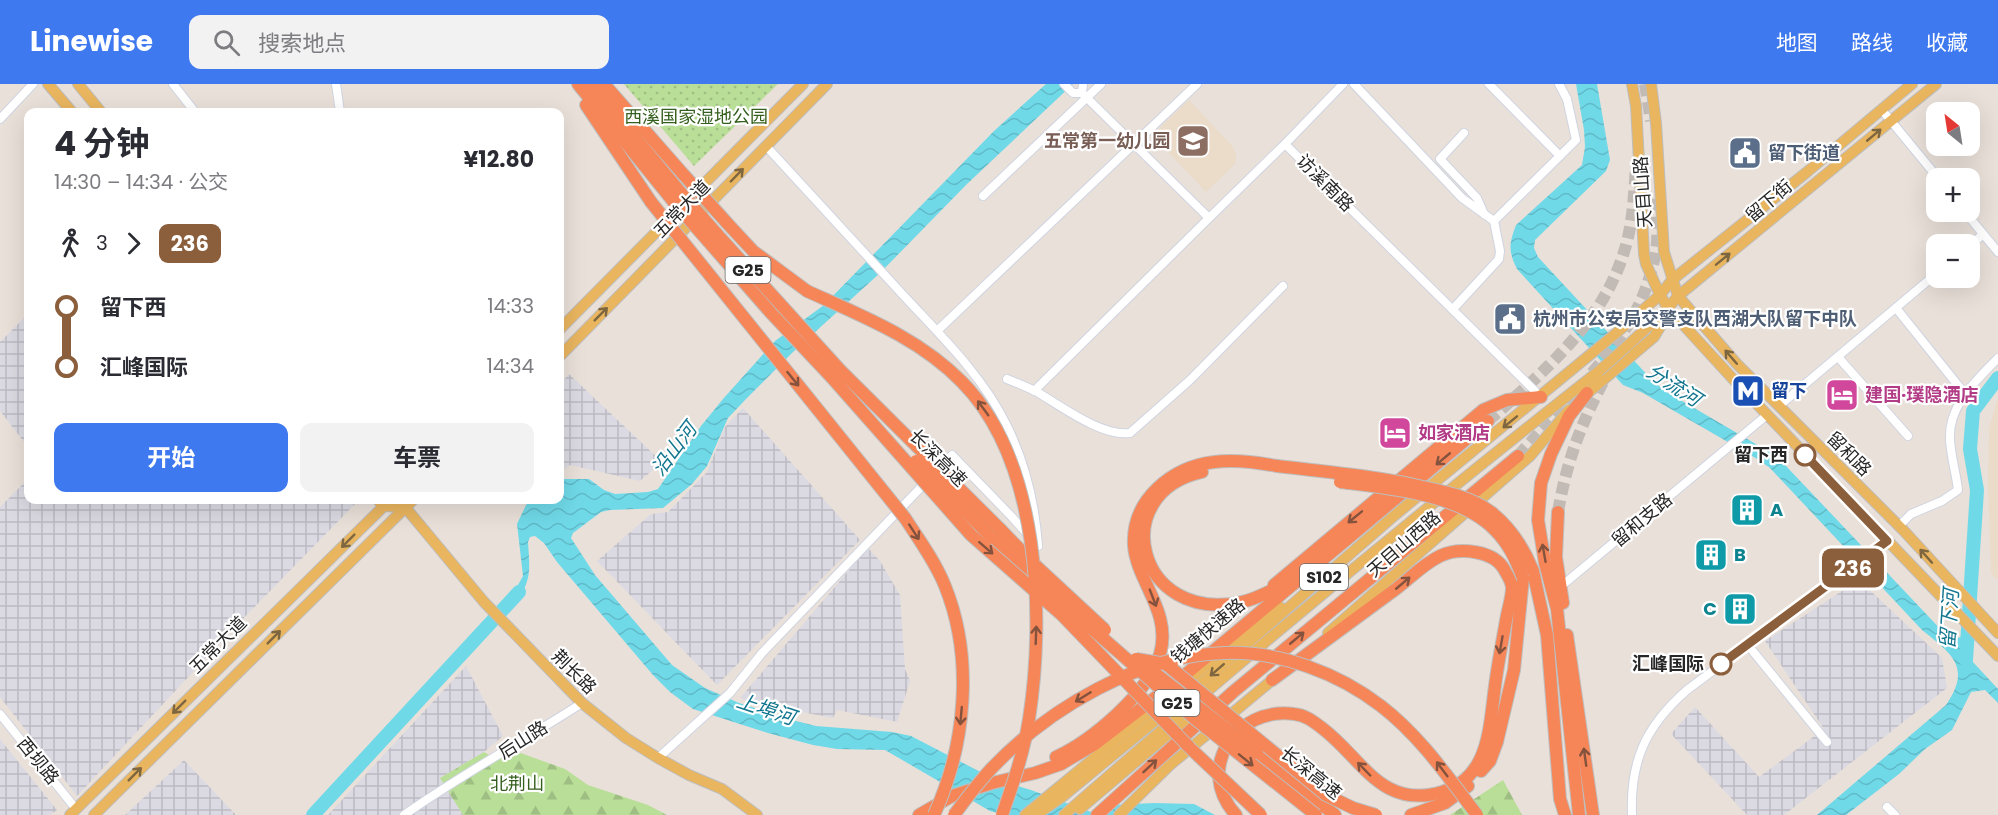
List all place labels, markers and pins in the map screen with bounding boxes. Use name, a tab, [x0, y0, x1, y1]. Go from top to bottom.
school or university icon: 五常第一幼儿园	[1175, 123, 1211, 159]
place label: 五常第一幼儿园	[1044, 128, 1170, 153]
public building icon: 留下街道	[1727, 135, 1763, 171]
place label: 留下街道	[1768, 140, 1840, 165]
public building icon: 杭州市公安局交警支队西湖大队留下中队	[1492, 301, 1528, 337]
place label: 杭州市公安局交警支队西湖大队留下中队	[1533, 306, 1857, 331]
metro station icon: 留下	[1730, 373, 1766, 409]
hotel icon: 建国·璞隐酒店	[1824, 377, 1860, 413]
place label: 留下	[1771, 378, 1807, 403]
place label: 建国·璞隐酒店	[1865, 382, 1978, 407]
hotel icon: 如家酒店	[1377, 415, 1413, 451]
place label: 如家酒店	[1418, 420, 1490, 445]
place label: 留下西	[1734, 442, 1788, 467]
marker: 留下西	[1794, 444, 1816, 466]
building icon: A	[1729, 492, 1765, 528]
place label: A	[1770, 497, 1783, 522]
building icon: B	[1693, 537, 1729, 573]
place label: B	[1734, 542, 1746, 567]
building icon: C	[1722, 591, 1758, 627]
place label: C	[1703, 596, 1717, 621]
place label: 汇峰国际	[1632, 651, 1704, 676]
marker: 汇峰国际	[1710, 653, 1732, 675]

